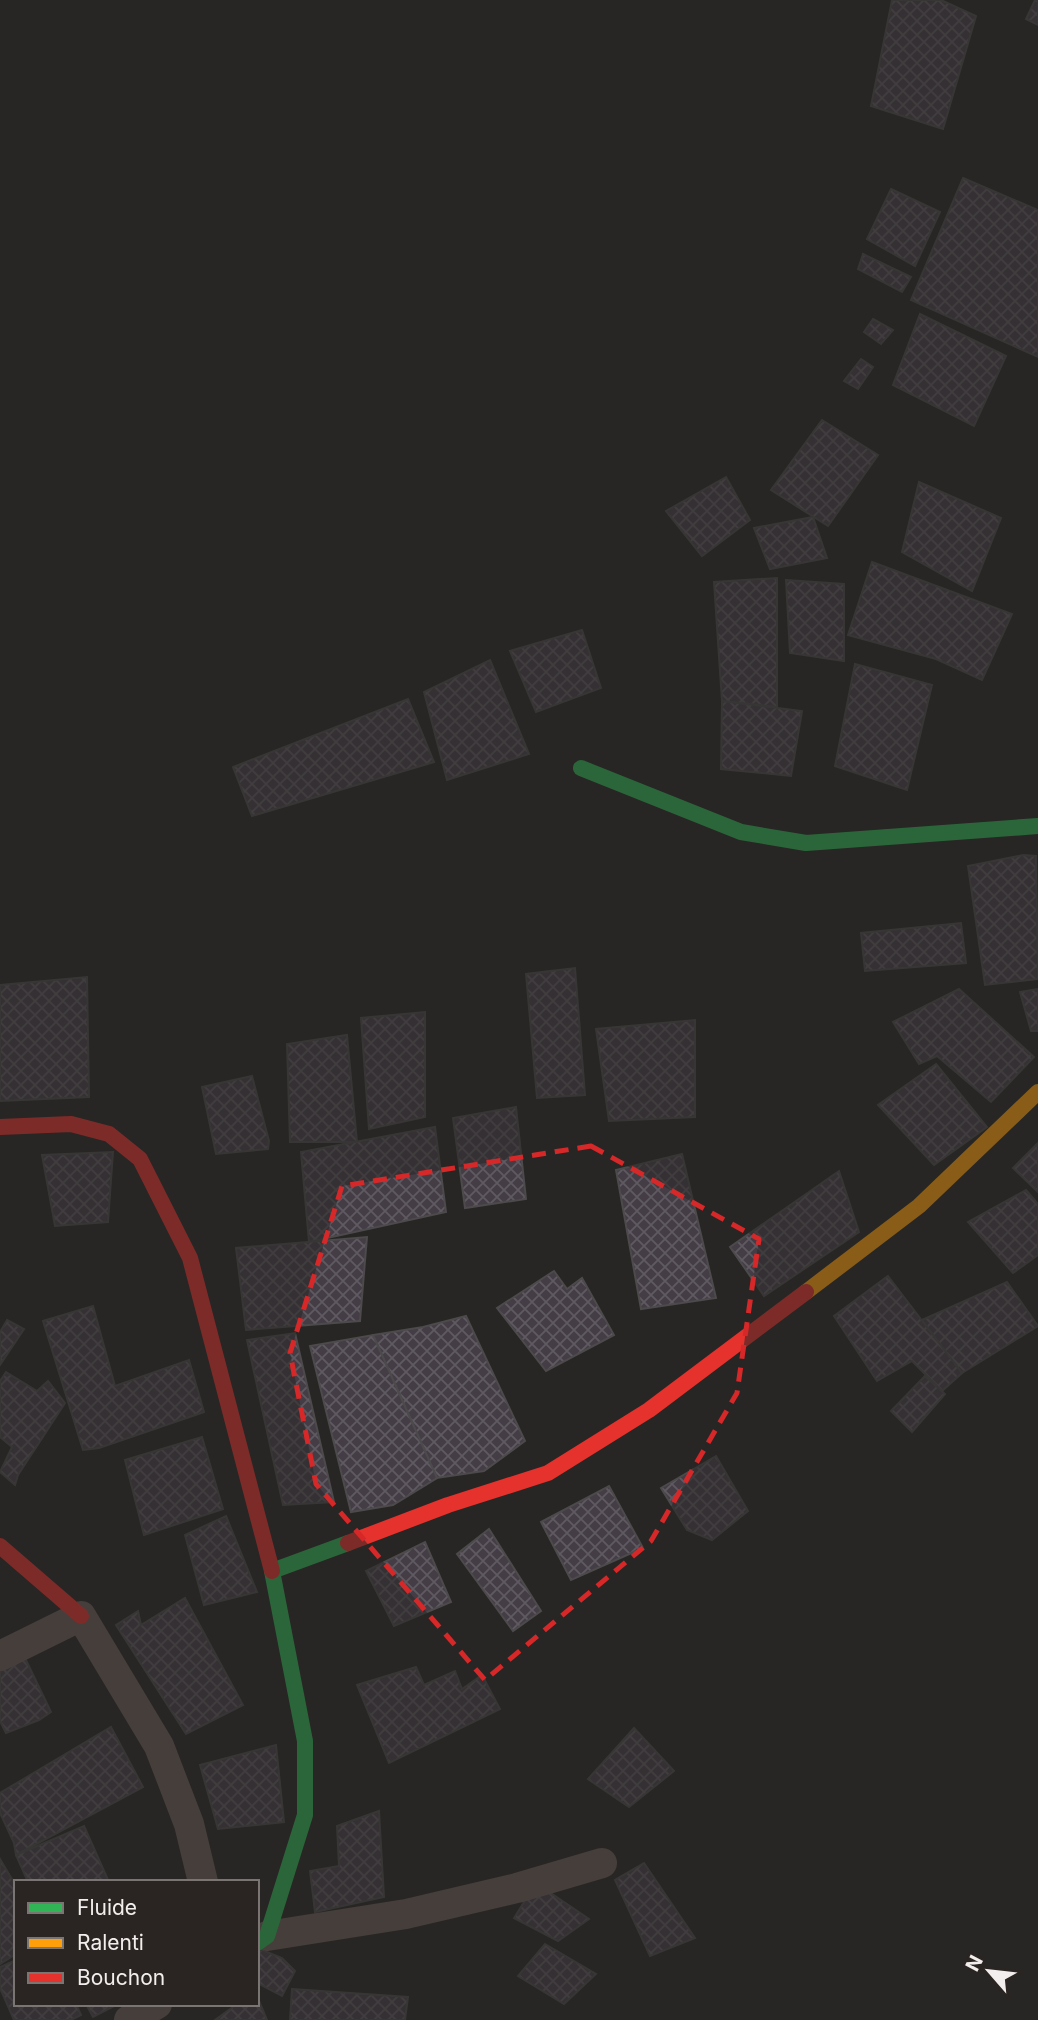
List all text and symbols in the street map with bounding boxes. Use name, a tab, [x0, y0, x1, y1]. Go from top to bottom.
legend	[14, 1880, 259, 2006]
text: Fluide	[77, 1895, 137, 1920]
text: Ralenti	[77, 1930, 144, 1955]
north arrow	[954, 1936, 1024, 2006]
text: N	[961, 1951, 988, 1975]
text: Bouchon	[77, 1965, 165, 1990]

